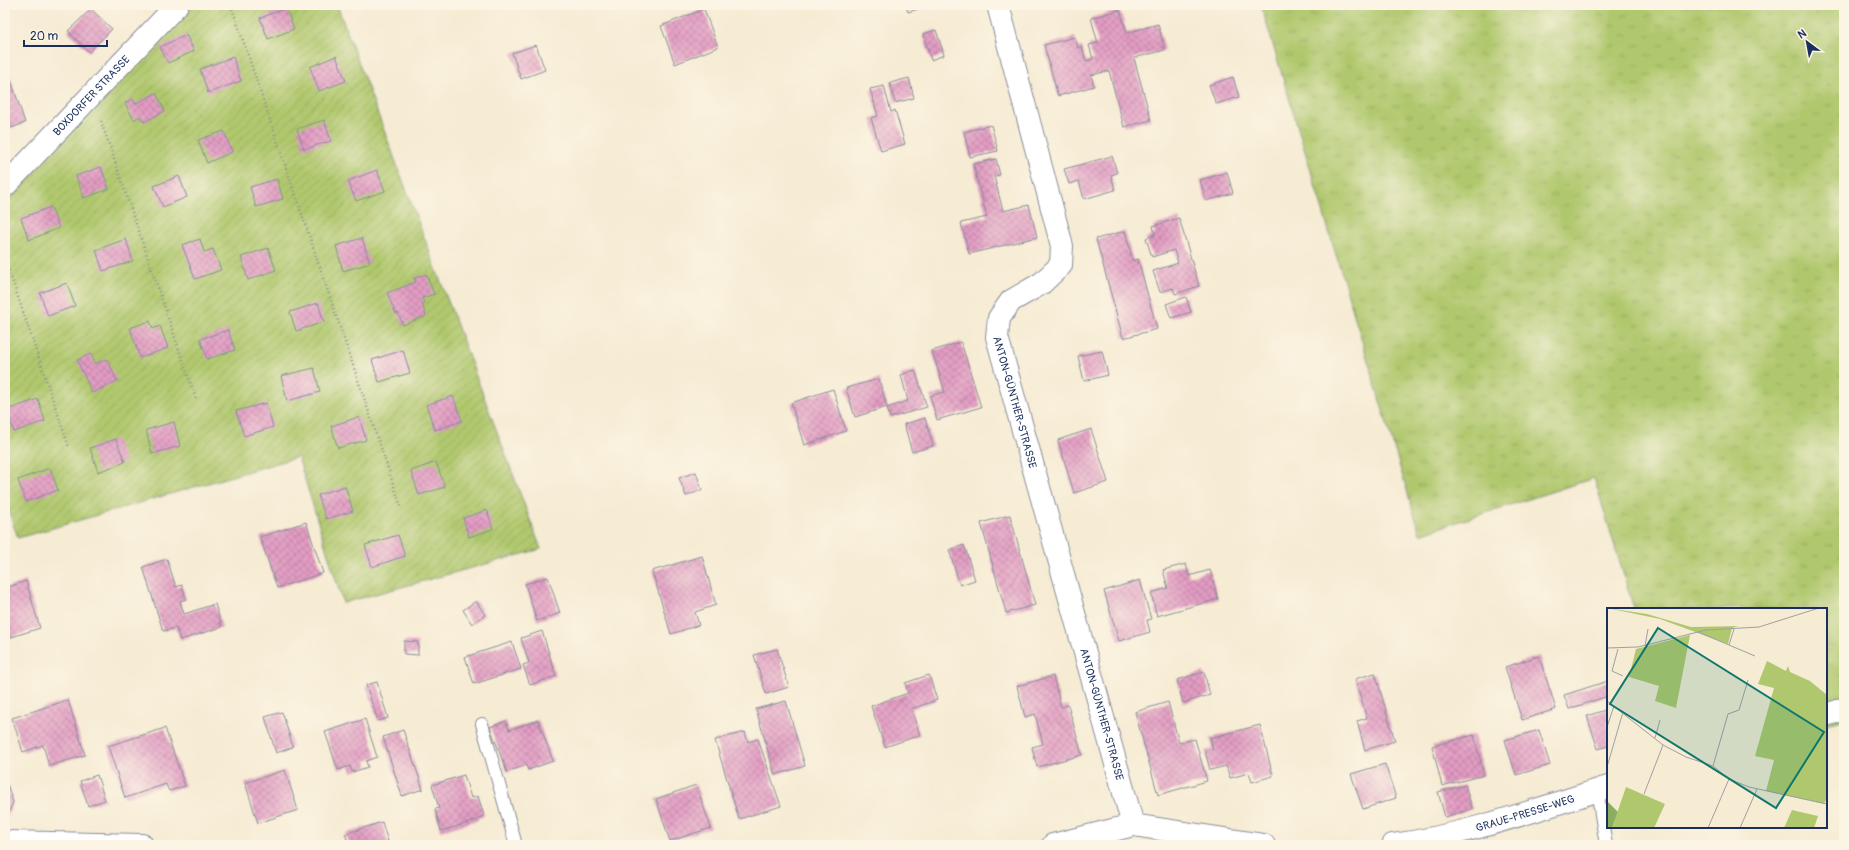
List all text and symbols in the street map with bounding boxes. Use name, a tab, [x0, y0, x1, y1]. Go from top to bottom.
scale bar	[24, 22, 107, 48]
north arrow	[1787, 22, 1827, 62]
text: N	[1795, 26, 1809, 41]
text: 20 m	[30, 29, 59, 44]
street label: BOXDORFER STRASSE	[50, 52, 132, 138]
street label: ANTON-GÜNTHER-STRASSE	[991, 335, 1040, 470]
inset map	[1607, 608, 1827, 828]
street label: ANTON-GÜNTHER-STRASSE	[1078, 647, 1127, 782]
street label: GRAUE-PRESSE-WEG	[1474, 792, 1576, 834]

